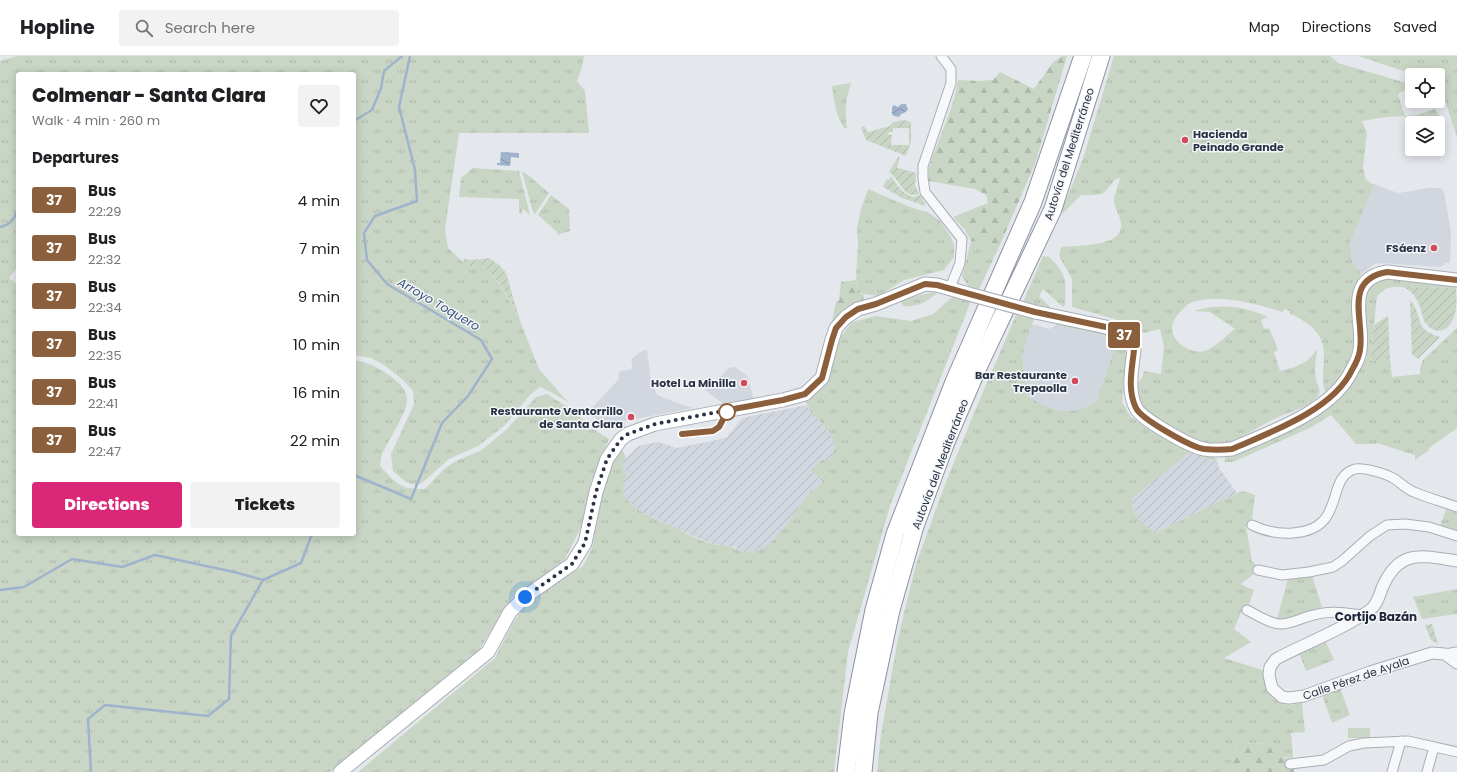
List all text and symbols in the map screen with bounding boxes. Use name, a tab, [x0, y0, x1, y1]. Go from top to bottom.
search box	[119, 10, 399, 46]
text: Hopline	[20, 14, 95, 41]
icon: search	[133, 17, 155, 39]
text: Search here	[165, 17, 255, 38]
text: Map	[1249, 17, 1280, 37]
text: Directions	[1302, 17, 1371, 37]
text: Saved	[1393, 17, 1437, 37]
map controls	[1405, 68, 1445, 156]
button: locate	[1405, 68, 1445, 108]
text: Colmenar - Santa Clara	[32, 82, 266, 109]
button: heart	[298, 85, 340, 127]
street label: Autovía del Mediterráneo	[1040, 86, 1098, 222]
text: Walk · 4 min · 260 m	[32, 111, 160, 130]
button: layers	[1405, 116, 1445, 156]
place label: Hacienda Peinado Grande	[1193, 126, 1284, 155]
marker: Hacienda Peinado Grande	[1180, 135, 1190, 145]
text: Departures	[32, 147, 119, 168]
text: Bus	[88, 180, 116, 201]
text: 37	[46, 190, 62, 210]
text: 4 min	[298, 190, 340, 211]
text: 22:29	[88, 202, 121, 221]
text: Bus	[88, 228, 116, 249]
text: 37	[46, 238, 62, 258]
text: 7 min	[299, 238, 340, 259]
place label: FSáenz	[1386, 240, 1427, 256]
marker: FSáenz	[1429, 243, 1439, 253]
text: 22:32	[88, 250, 121, 269]
water label: Arroyo Toquero	[394, 273, 483, 335]
text: Bus	[88, 276, 116, 297]
text: 37	[46, 286, 62, 306]
text: 9 min	[298, 286, 340, 307]
text: 22:34	[88, 298, 122, 317]
line badge: 37	[1106, 322, 1142, 348]
text: Bus	[88, 324, 116, 345]
text: 37	[1116, 325, 1132, 345]
text: 37	[46, 334, 62, 354]
text: 10 min	[293, 334, 340, 355]
text: 22:35	[88, 346, 122, 365]
place label: Bar Restaurante Trepaolla	[975, 367, 1067, 396]
text: Bus	[88, 372, 116, 393]
place label: Hotel La Minilla	[651, 375, 736, 391]
marker: Bar Restaurante Trepaolla	[1070, 376, 1080, 386]
marker: Hotel La Minilla	[739, 378, 749, 388]
text: 37	[46, 382, 62, 402]
text: 16 min	[293, 382, 340, 403]
text: 22:41	[88, 394, 118, 413]
street label: Autovía del Mediterráneo	[908, 397, 972, 531]
place label: Restaurante Ventorrillo de Santa Clara	[491, 403, 623, 432]
unlabelled marker	[718, 403, 736, 421]
marker: Restaurante Ventorrillo de Santa Clara	[626, 412, 636, 422]
text: Bus	[88, 420, 116, 441]
text: 37	[46, 430, 62, 450]
text: 22 min	[290, 430, 340, 451]
text: 22:47	[88, 442, 121, 461]
button: Directions	[32, 482, 182, 528]
button: Tickets	[190, 482, 340, 528]
your location	[515, 587, 535, 607]
district label: Cortijo Bazán	[1335, 608, 1417, 625]
street label: Calle Pérez de Ayala	[1301, 652, 1411, 704]

